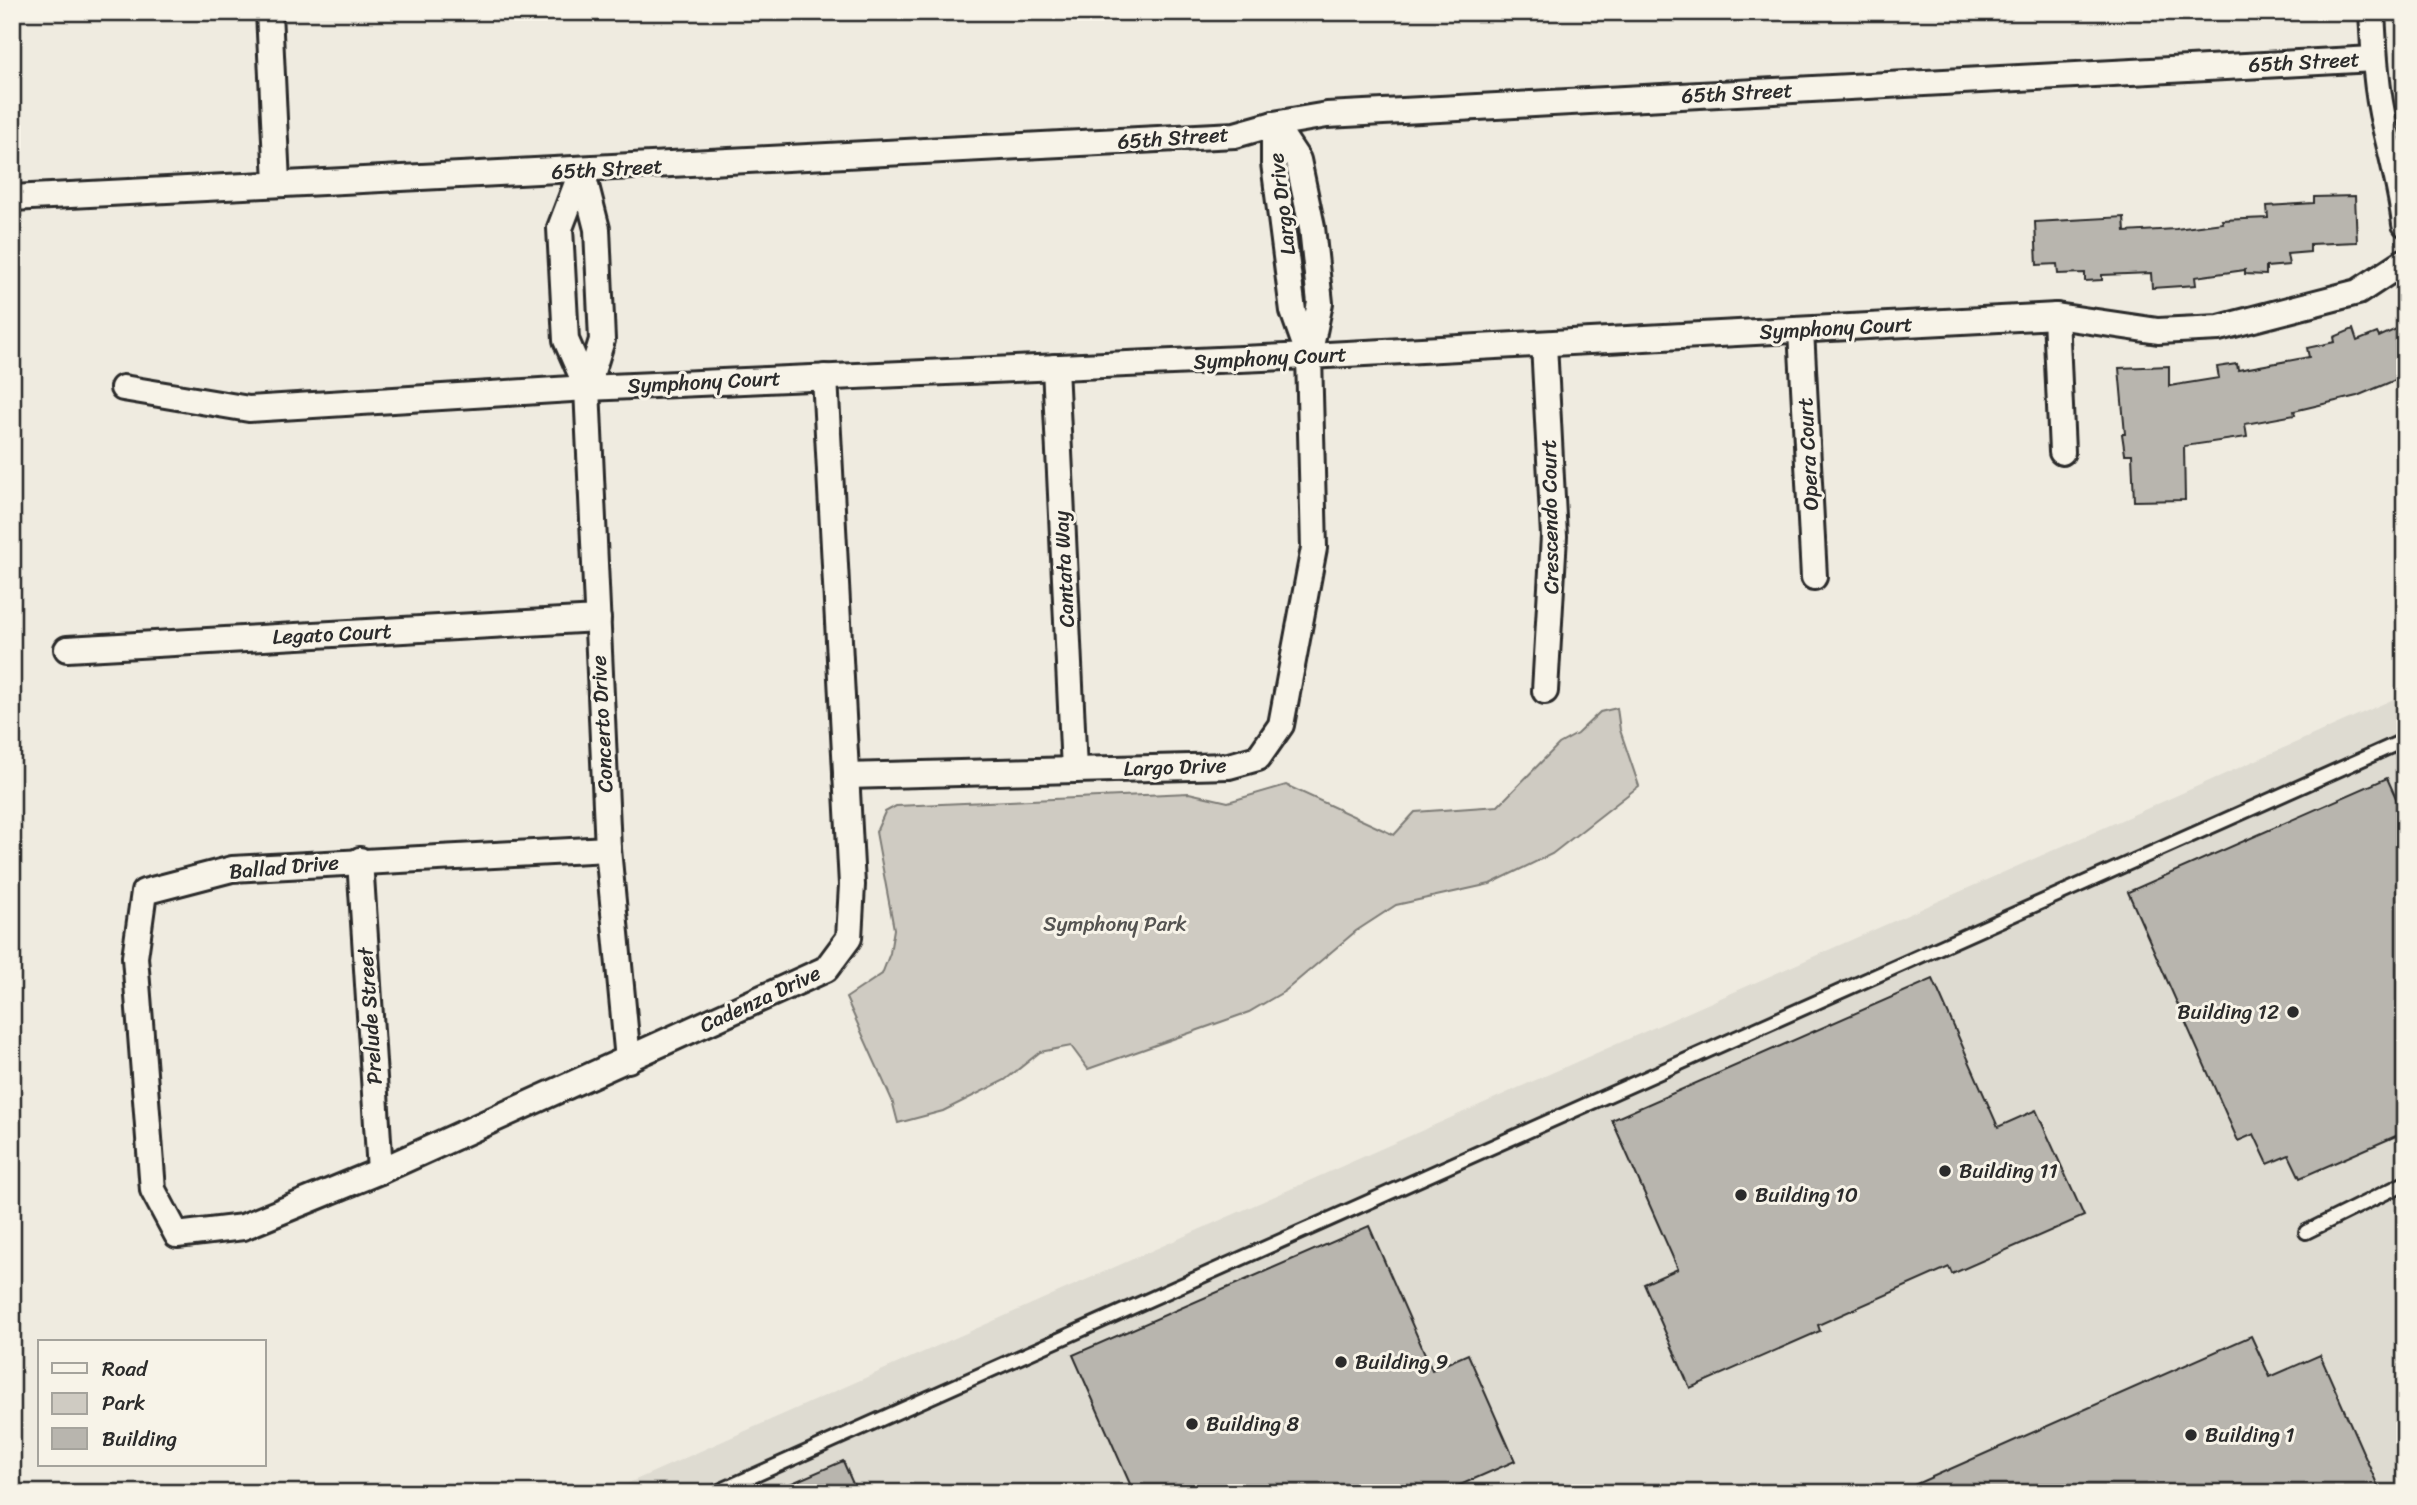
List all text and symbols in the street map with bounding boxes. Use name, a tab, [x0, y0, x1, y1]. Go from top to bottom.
street label: 65th Street	[2247, 40, 2361, 84]
street label: 65th Street	[1680, 71, 1794, 115]
street label: 65th Street	[1116, 115, 1230, 161]
street label: 65th Street	[550, 147, 664, 191]
street label: Largo Drive	[1257, 150, 1307, 257]
street label: Symphony Court	[1758, 305, 1914, 351]
street label: Symphony Court	[1192, 335, 1348, 381]
street label: Symphony Court	[626, 359, 782, 405]
street label: Opera Court	[1786, 397, 1830, 511]
street label: Crescendo Court	[1530, 439, 1570, 595]
street label: Cantata Way	[1042, 510, 1086, 628]
street label: Legato Court	[271, 612, 393, 656]
street label: Concerto Drive	[579, 654, 625, 794]
street label: Largo Drive	[1123, 746, 1227, 788]
street label: Ballad Drive	[227, 843, 341, 891]
park label: Symphony Park	[1043, 905, 1187, 943]
street label: Prelude Street	[346, 945, 394, 1086]
street label: Cadenza Drive	[693, 954, 827, 1044]
place label: Building 12	[2177, 993, 2279, 1031]
marker: Building 12	[2285, 1004, 2301, 1020]
place label: Building 11	[1959, 1152, 2058, 1190]
marker: Building 11	[1937, 1163, 1953, 1179]
place label: Building 10	[1755, 1176, 1858, 1214]
marker: Building 10	[1733, 1187, 1749, 1203]
legend	[38, 1340, 266, 1466]
place label: Building 9	[1355, 1343, 1449, 1381]
text: Road	[102, 1350, 149, 1388]
marker: Building 9	[1333, 1354, 1349, 1370]
text: Park	[102, 1384, 145, 1422]
place label: Building 8	[1206, 1405, 1300, 1443]
marker: Building 8	[1184, 1416, 1200, 1432]
place label: Building 1	[2205, 1416, 2295, 1454]
text: Building	[102, 1420, 178, 1458]
marker: Building 1	[2183, 1427, 2199, 1443]

